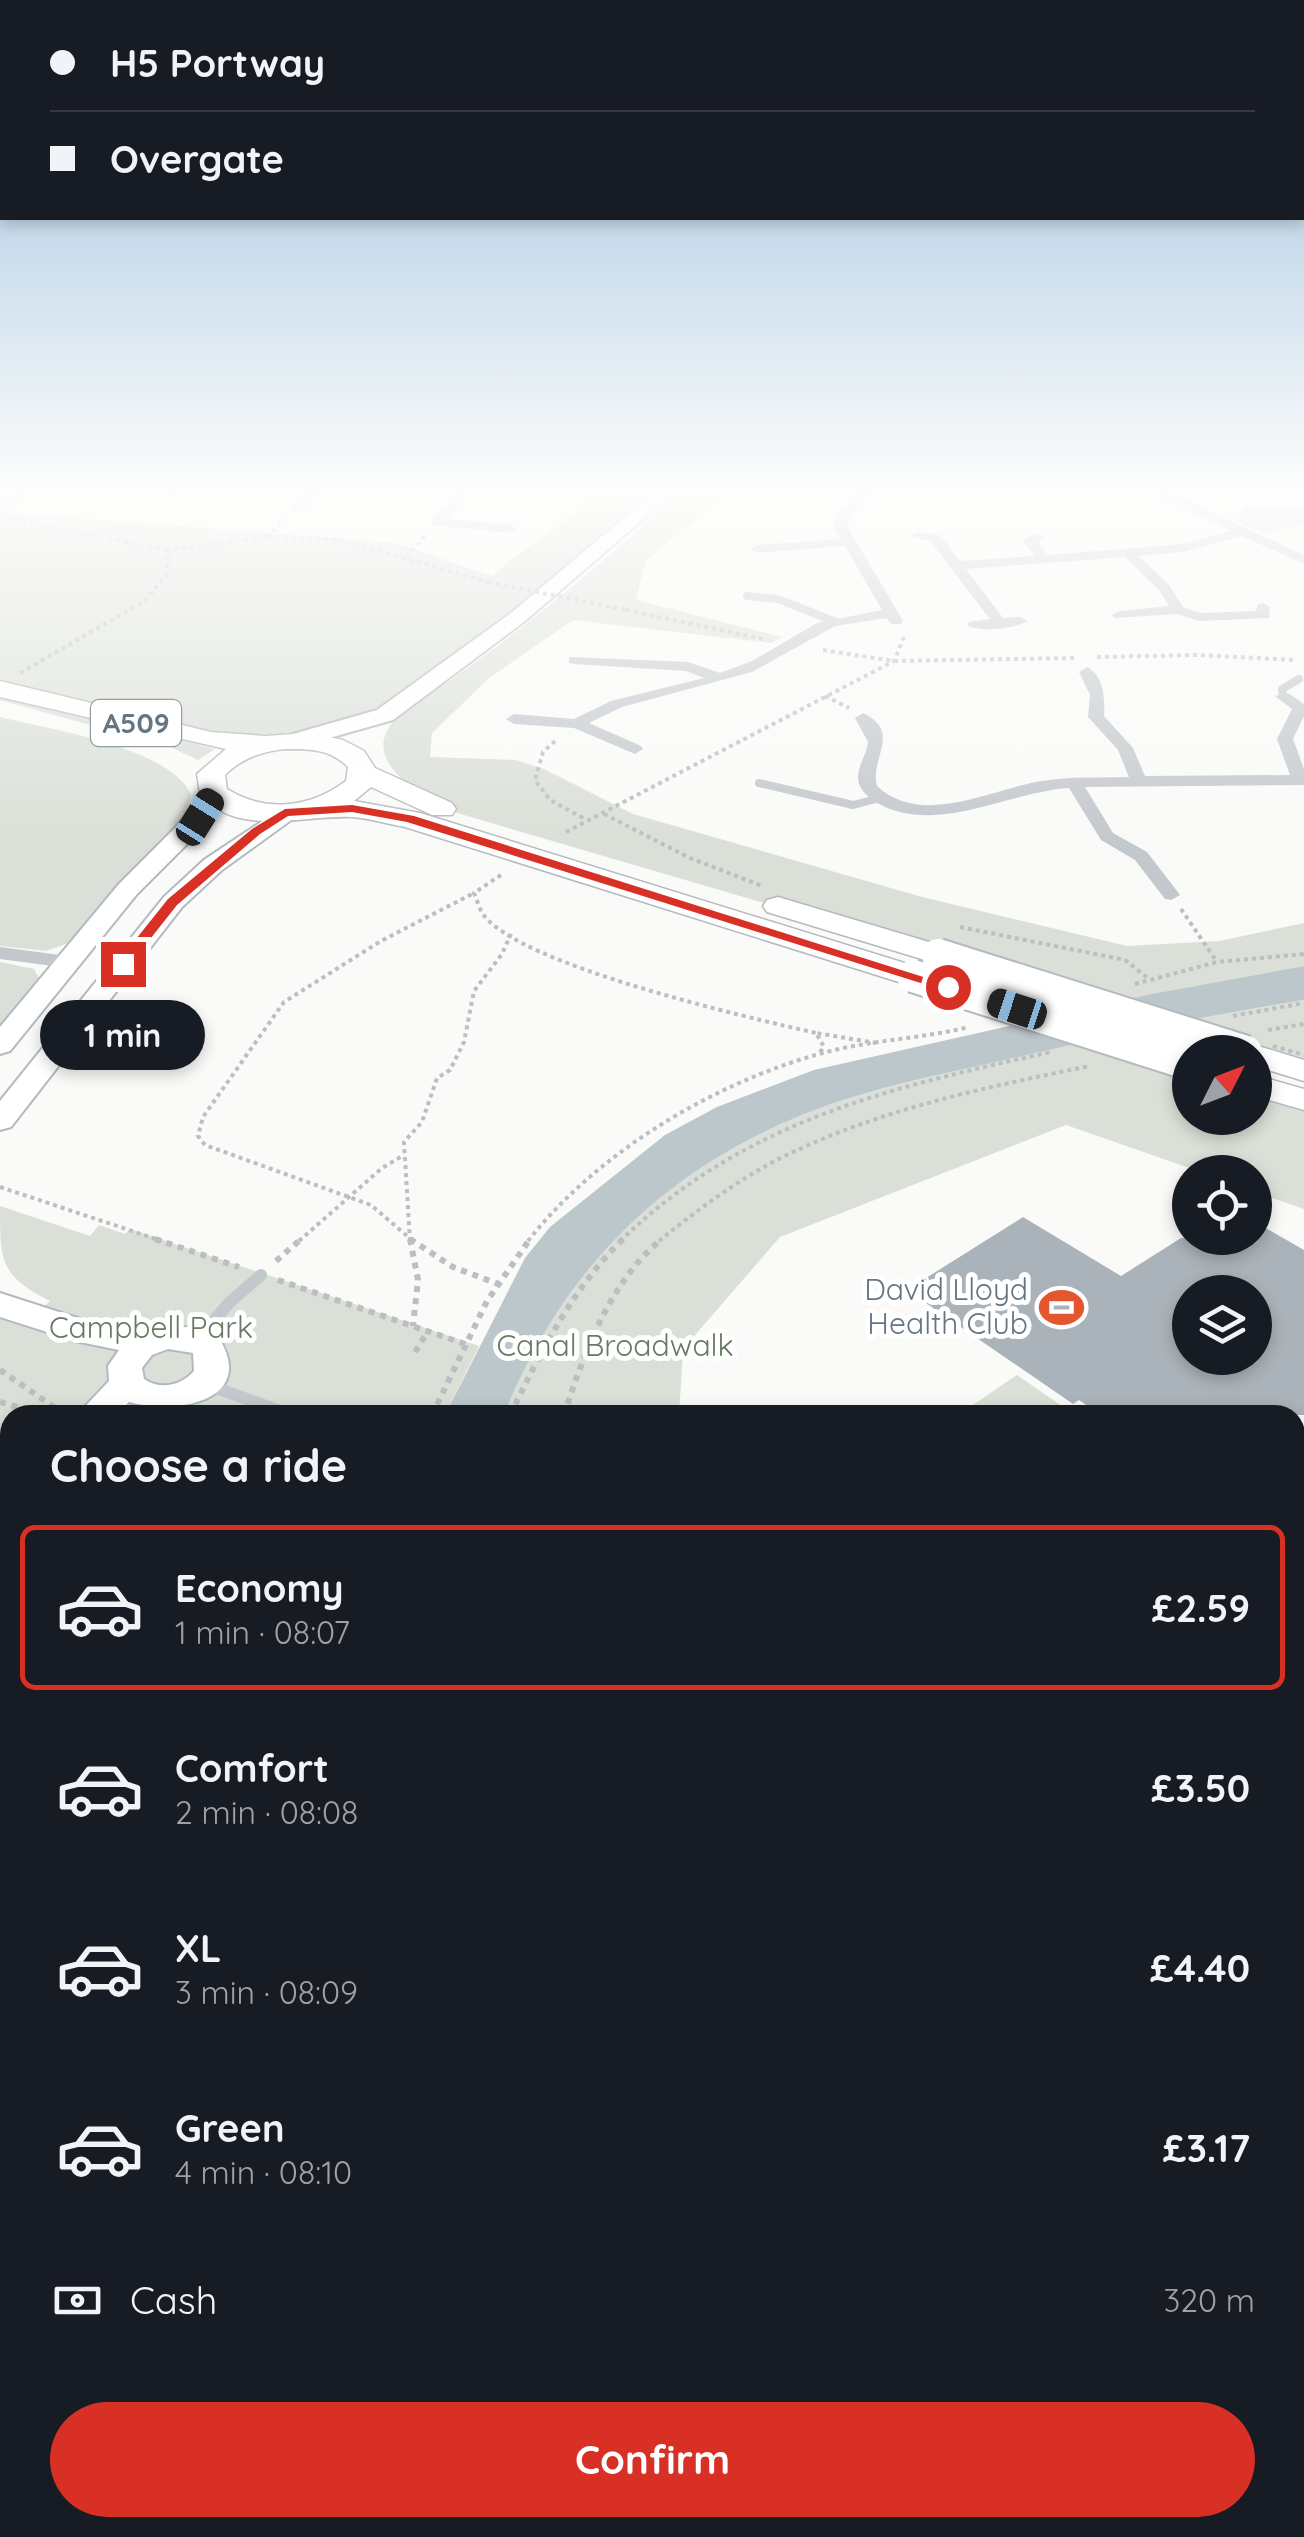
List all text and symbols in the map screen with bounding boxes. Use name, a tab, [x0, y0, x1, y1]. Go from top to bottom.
text: H5 Portway	[110, 39, 325, 87]
text: Overgate	[110, 135, 284, 183]
road number: A509	[91, 700, 181, 746]
car	[171, 784, 229, 850]
route end	[101, 942, 146, 987]
route start	[926, 965, 971, 1010]
car	[984, 985, 1050, 1033]
callout: 1 min	[41, 999, 206, 1069]
text: 1 min	[84, 1015, 161, 1055]
north arrow	[1172, 1035, 1272, 1135]
map controls	[1172, 1035, 1272, 1375]
button: locate	[1172, 1155, 1272, 1255]
place label: David Lloyd Health Club	[864, 1270, 1028, 1342]
button: layers	[1172, 1275, 1272, 1375]
sports icon: David Lloyd Health Club	[1037, 1283, 1085, 1331]
park label: Campbell Park	[49, 1308, 253, 1346]
park label: Canal Broadwalk	[496, 1326, 734, 1364]
text: Choose a ride	[50, 1437, 347, 1493]
icon: car	[55, 1563, 145, 1653]
text: Economy	[175, 1564, 344, 1612]
text: £2.59	[1152, 1584, 1250, 1632]
text: 1 min · 08:07	[175, 1612, 350, 1652]
icon: car	[55, 1743, 145, 1833]
text: Comfort	[175, 1744, 329, 1792]
text: £3.50	[1151, 1764, 1250, 1812]
text: 2 min · 08:08	[175, 1792, 358, 1832]
icon: car	[55, 1923, 145, 2013]
text: XL	[175, 1924, 221, 1972]
text: £4.40	[1150, 1944, 1250, 1992]
text: 3 min · 08:09	[175, 1972, 358, 2012]
icon: car	[55, 2103, 145, 2193]
text: Green	[175, 2104, 285, 2152]
text: £3.17	[1163, 2124, 1250, 2172]
text: 4 min · 08:10	[175, 2152, 352, 2192]
icon: cash	[50, 2273, 105, 2328]
text: Cash	[130, 2276, 217, 2324]
text: 320 m	[1164, 2280, 1255, 2320]
button: Confirm	[50, 2402, 1255, 2517]

